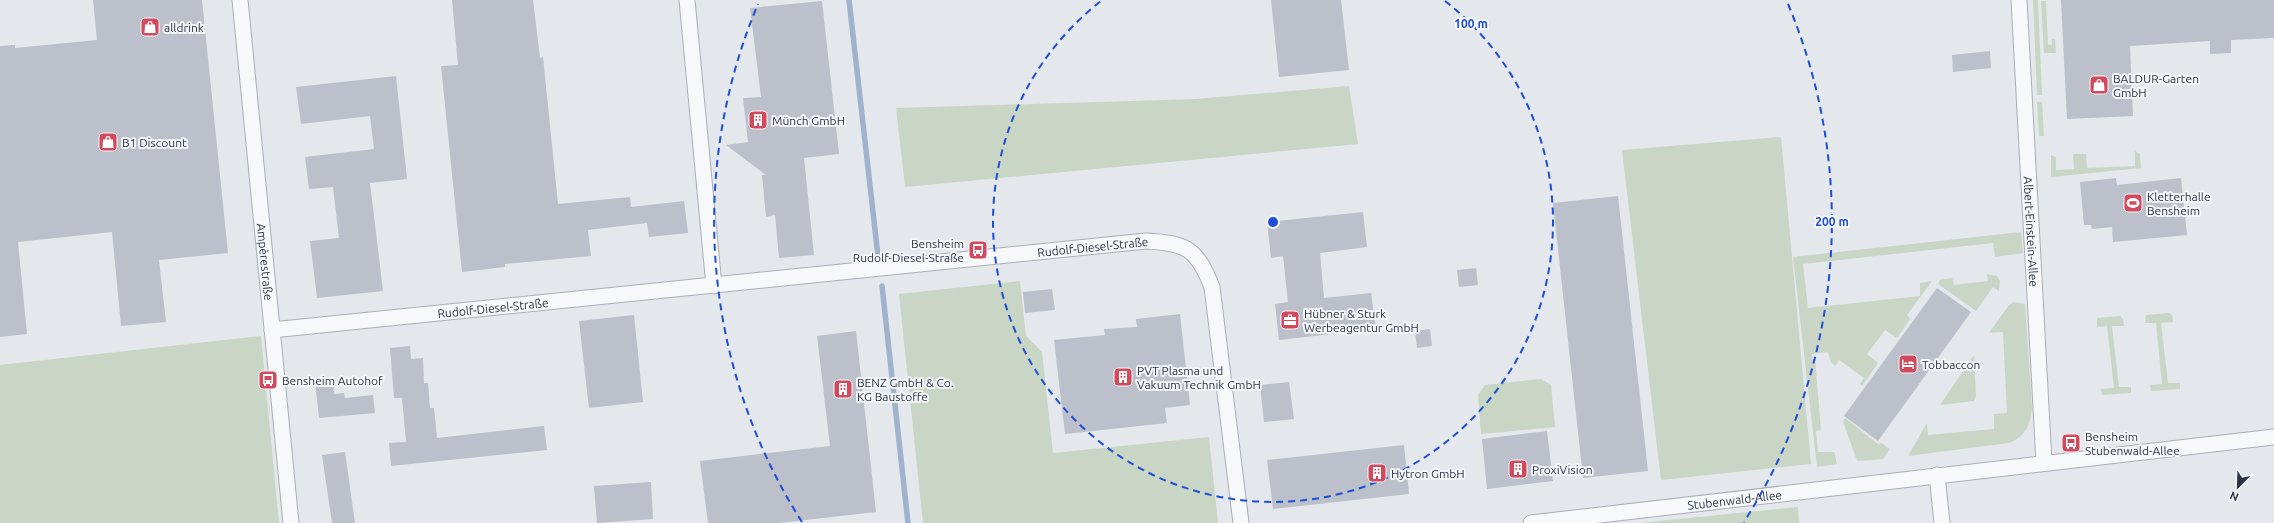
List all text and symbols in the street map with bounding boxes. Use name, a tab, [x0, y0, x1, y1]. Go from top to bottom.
shop icon: alldrink	[139, 16, 161, 38]
text: 100 m	[1454, 17, 1488, 30]
place label: alldrink	[164, 21, 204, 34]
place label: BALDUR-Garten GmbH	[2113, 72, 2199, 99]
shop icon: BALDUR-Garten GmbH	[2088, 74, 2110, 96]
building icon: Münch GmbH	[747, 109, 769, 131]
place label: Münch GmbH	[772, 114, 845, 127]
shop icon: B1 Discount	[97, 131, 119, 153]
place label: B1 Discount	[122, 136, 187, 149]
street label: Albert-Einstein-Allee	[2022, 176, 2041, 287]
place label: Kletterhalle Bensheim	[2147, 190, 2211, 217]
sports icon: Kletterhalle Bensheim	[2122, 192, 2144, 214]
centre of rings	[1266, 215, 1280, 229]
text: 200 m	[1815, 215, 1849, 228]
street label: Ampèrestraße	[255, 223, 276, 301]
street label: Rudolf-Diesel-Straße	[1037, 234, 1149, 259]
place label: Bensheim Rudolf-Diesel-Straße	[853, 237, 964, 264]
bus stop icon: Bensheim Rudolf-Diesel-Straße	[967, 239, 989, 261]
street label: Rudolf-Diesel-Straße	[437, 295, 549, 320]
place label: Hübner & Sturk Werbeagentur GmbH	[1304, 307, 1419, 334]
office icon: Hübner & Sturk Werbeagentur GmbH	[1279, 309, 1301, 331]
hotel icon: Tobbaccon	[1897, 353, 1919, 375]
place label: Tobbaccon	[1922, 358, 1980, 371]
place label: PVT Plasma und Vakuum Technik GmbH	[1137, 364, 1261, 391]
building icon: PVT Plasma und Vakuum Technik GmbH	[1112, 366, 1134, 388]
bus stop icon: Bensheim Autohof	[257, 369, 279, 391]
place label: Bensheim Autohof	[282, 374, 383, 387]
place label: BENZ GmbH & Co. KG Baustoffe	[857, 376, 954, 403]
building icon: BENZ GmbH & Co. KG Baustoffe	[832, 378, 854, 400]
place label: Bensheim Stubenwald-Allee	[2085, 430, 2180, 457]
bus stop icon: Bensheim Stubenwald-Allee	[2060, 432, 2082, 454]
building icon: ProxiVision	[1507, 458, 1529, 480]
building icon: Hytron GmbH	[1366, 462, 1388, 484]
place label: ProxiVision	[1532, 463, 1593, 476]
place label: Hytron GmbH	[1391, 467, 1465, 480]
north arrow	[2218, 467, 2258, 507]
street label: Stubenwald-Allee	[1687, 488, 1783, 511]
text: N	[2228, 489, 2240, 503]

